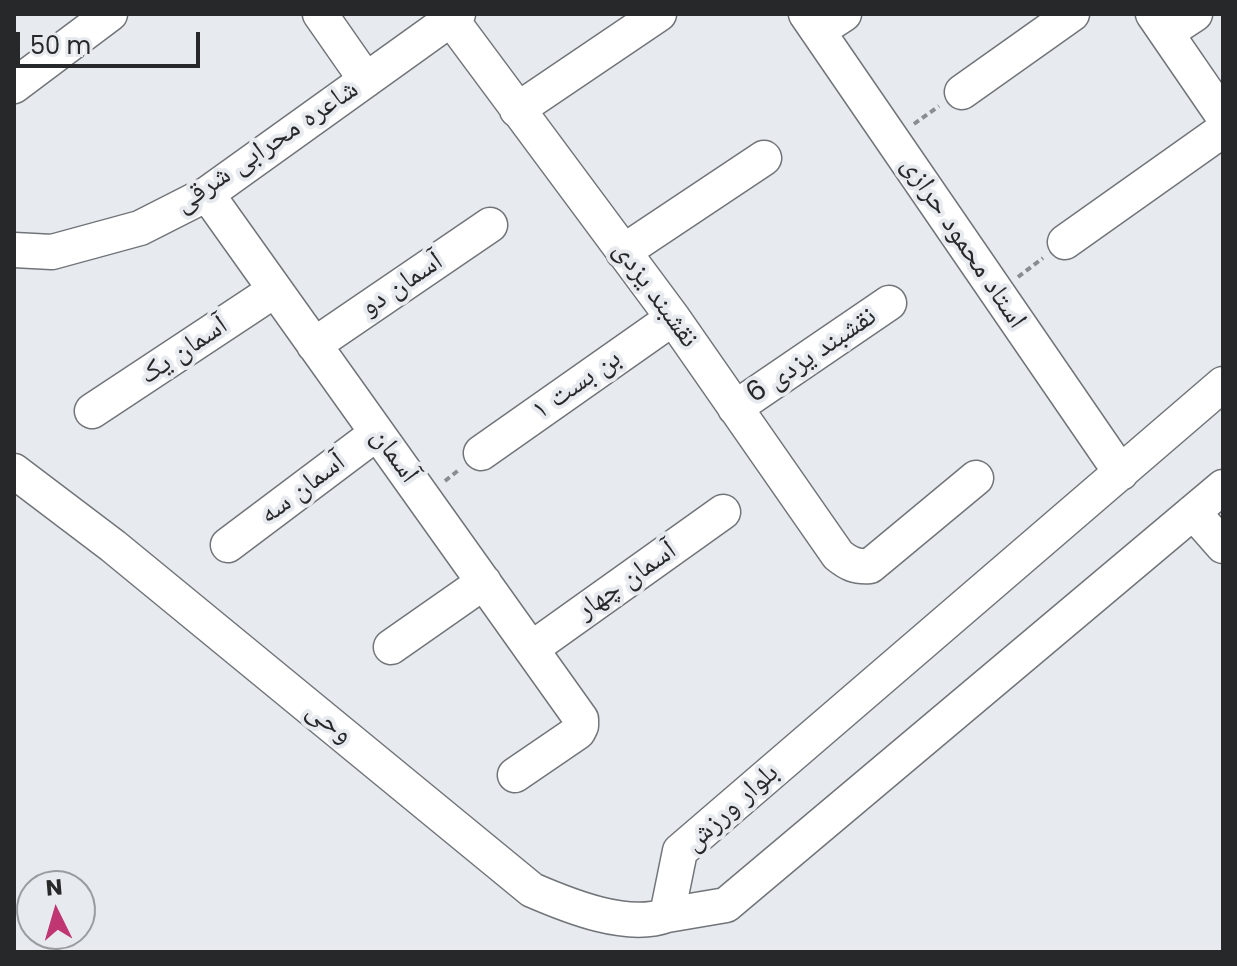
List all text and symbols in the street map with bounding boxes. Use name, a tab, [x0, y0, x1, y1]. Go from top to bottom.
scale bar	[20, 16, 204, 66]
text: 50 m	[30, 29, 91, 62]
street label: شاعره محرابی شرقی	[169, 73, 365, 221]
street label: استاد محمود حرازی	[893, 151, 1033, 335]
street label: نقشبند یزدی	[605, 235, 705, 355]
street label: آسمان دو	[354, 245, 450, 325]
street label: نقشبند یزدی 6	[741, 300, 883, 412]
street label: آسمان یک	[134, 309, 234, 393]
street label: بن بست ۱	[526, 342, 628, 428]
street label: آسمان	[363, 422, 425, 490]
street label: آسمان سه	[253, 446, 353, 532]
street label: آسمان چهار	[571, 535, 683, 627]
street label: وحی	[299, 694, 359, 752]
street label: بلوار ورزش	[678, 757, 786, 859]
north arrow	[16, 870, 96, 950]
text: N	[44, 871, 64, 904]

